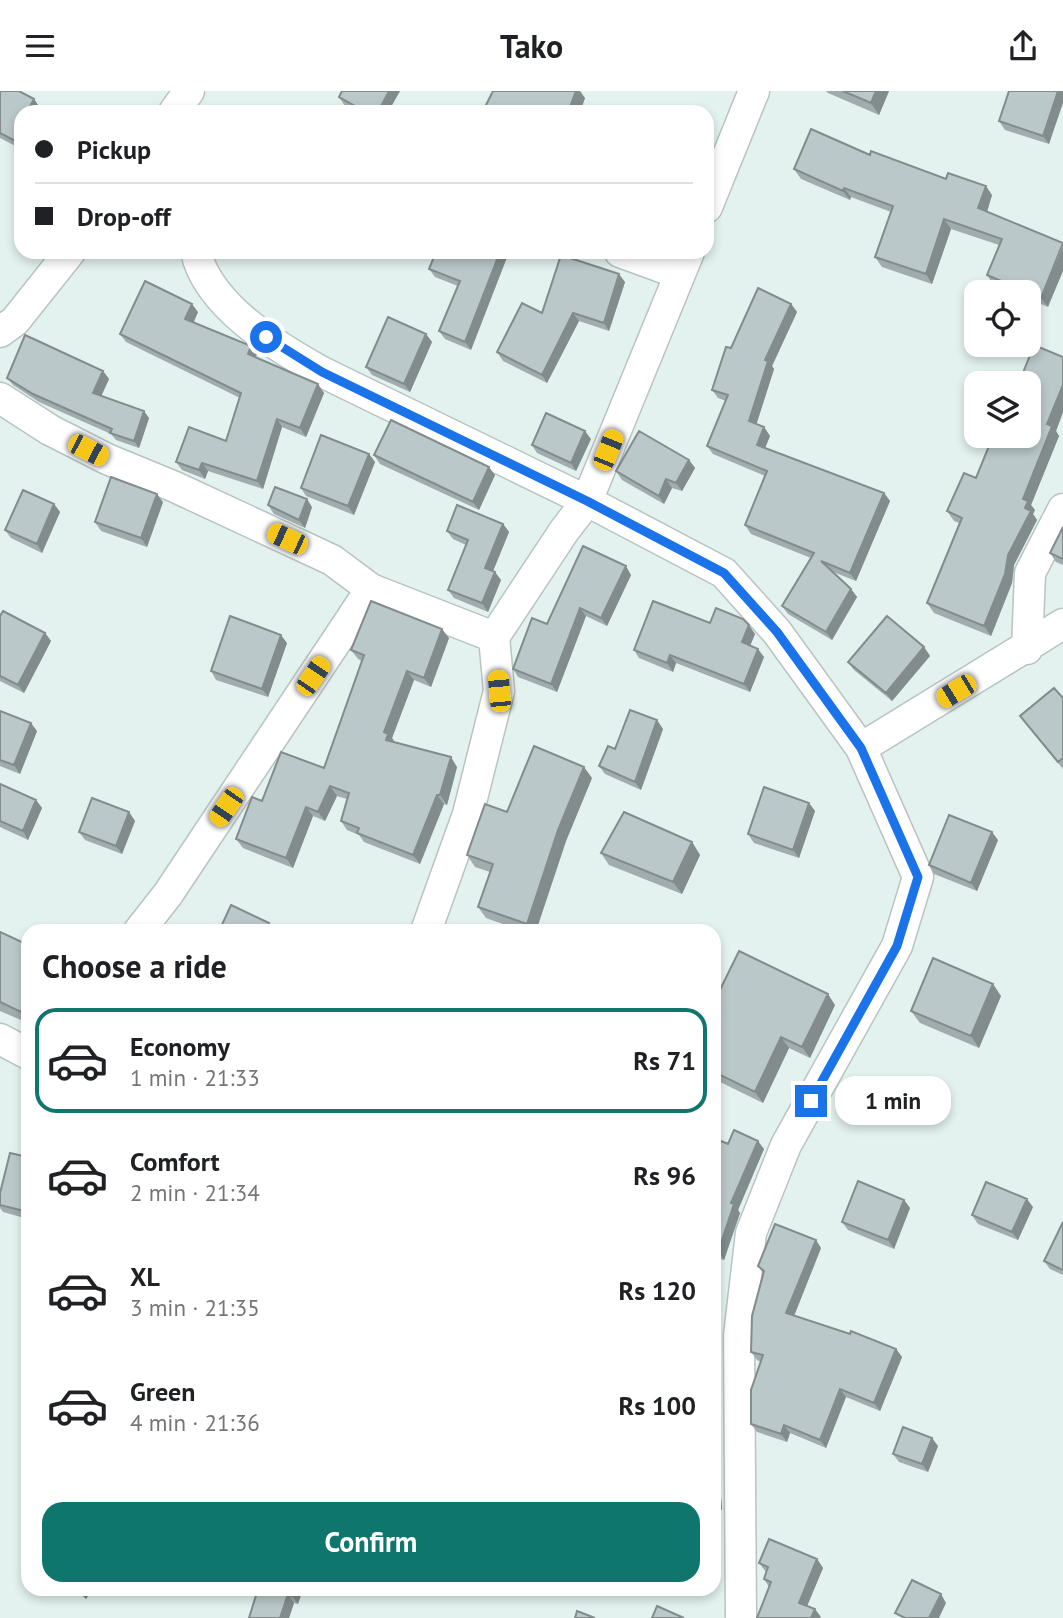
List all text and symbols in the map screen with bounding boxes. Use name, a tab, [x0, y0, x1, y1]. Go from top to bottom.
text: Tako	[500, 25, 563, 67]
icon: menu	[21, 27, 59, 65]
icon: share	[1004, 27, 1042, 65]
text: Pickup	[77, 133, 151, 166]
text: Drop-off	[77, 200, 171, 233]
map controls	[964, 280, 1041, 448]
button: locate	[964, 280, 1041, 357]
route start	[250, 321, 282, 353]
button: layers	[964, 371, 1041, 448]
car	[591, 427, 626, 473]
car	[65, 431, 112, 469]
car	[264, 521, 311, 557]
car	[293, 653, 334, 699]
car	[487, 669, 512, 713]
car	[933, 671, 980, 711]
car	[206, 784, 247, 830]
text: Choose a ride	[42, 945, 227, 987]
icon: car	[46, 1029, 109, 1092]
text: Economy	[130, 1030, 230, 1063]
text: Rs 71	[633, 1044, 696, 1077]
text: 1 min · 21:33	[130, 1063, 260, 1092]
callout: 1 min	[836, 1077, 951, 1125]
route end	[795, 1085, 827, 1117]
text: 1 min	[865, 1086, 921, 1115]
icon: car	[46, 1144, 109, 1207]
text: Comfort	[130, 1145, 220, 1178]
text: Rs 96	[633, 1159, 696, 1192]
text: 2 min · 21:34	[130, 1178, 260, 1207]
icon: car	[46, 1259, 109, 1322]
text: XL	[130, 1260, 160, 1293]
text: Rs 120	[619, 1274, 696, 1307]
text: 3 min · 21:35	[130, 1293, 260, 1322]
icon: car	[46, 1374, 109, 1437]
text: Green	[130, 1375, 195, 1408]
text: Rs 100	[619, 1389, 696, 1422]
text: 4 min · 21:36	[130, 1408, 260, 1437]
button: Confirm	[42, 1502, 700, 1582]

